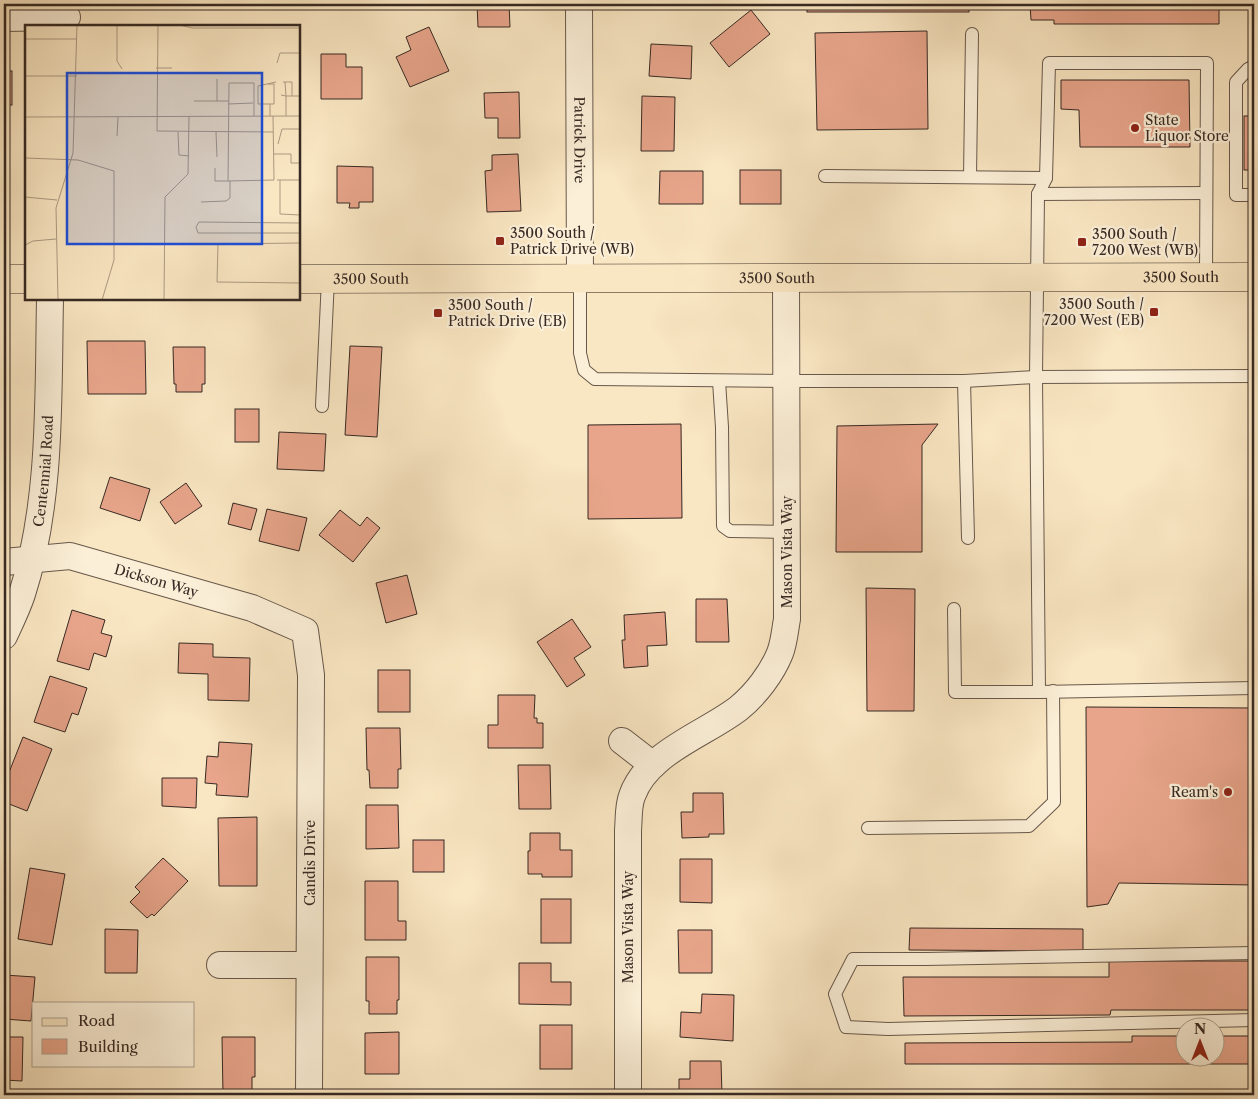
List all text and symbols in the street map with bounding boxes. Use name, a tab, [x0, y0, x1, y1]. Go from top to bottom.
inset map	[25, 25, 300, 300]
street label: Patrick Drive	[570, 97, 589, 184]
place label: State Liquor Store	[1145, 111, 1229, 145]
marker: State Liquor Store	[1129, 122, 1141, 134]
place label: 3500 South / Patrick Drive (WB)	[510, 224, 634, 258]
place label: 3500 South / 7200 West (WB)	[1092, 225, 1198, 259]
marker: 3500 South / Patrick Drive (WB)	[494, 235, 506, 247]
marker: 3500 South / 7200 West (WB)	[1076, 236, 1088, 248]
street label: 3500 South	[1143, 268, 1219, 286]
street label: 3500 South	[739, 269, 815, 287]
street label: 3500 South	[333, 270, 409, 288]
place label: 3500 South / 7200 West (EB)	[1044, 295, 1144, 329]
place label: 3500 South / Patrick Drive (EB)	[448, 296, 566, 330]
marker: 3500 South / 7200 West (EB)	[1148, 306, 1160, 318]
marker: 3500 South / Patrick Drive (EB)	[432, 307, 444, 319]
street label: Centennial Road	[29, 414, 57, 528]
street label: Mason Vista Way	[778, 495, 796, 608]
street label: Dickson Way	[112, 560, 201, 601]
place label: Ream's	[1171, 783, 1218, 801]
marker: Ream's	[1222, 786, 1234, 798]
street label: Candis Drive	[301, 820, 319, 906]
street label: Mason Vista Way	[619, 870, 637, 983]
legend	[32, 1002, 195, 1066]
text: Road	[78, 1011, 115, 1030]
north arrow	[1176, 1016, 1226, 1066]
text: N	[1194, 1020, 1206, 1038]
text: Building	[78, 1037, 138, 1056]

